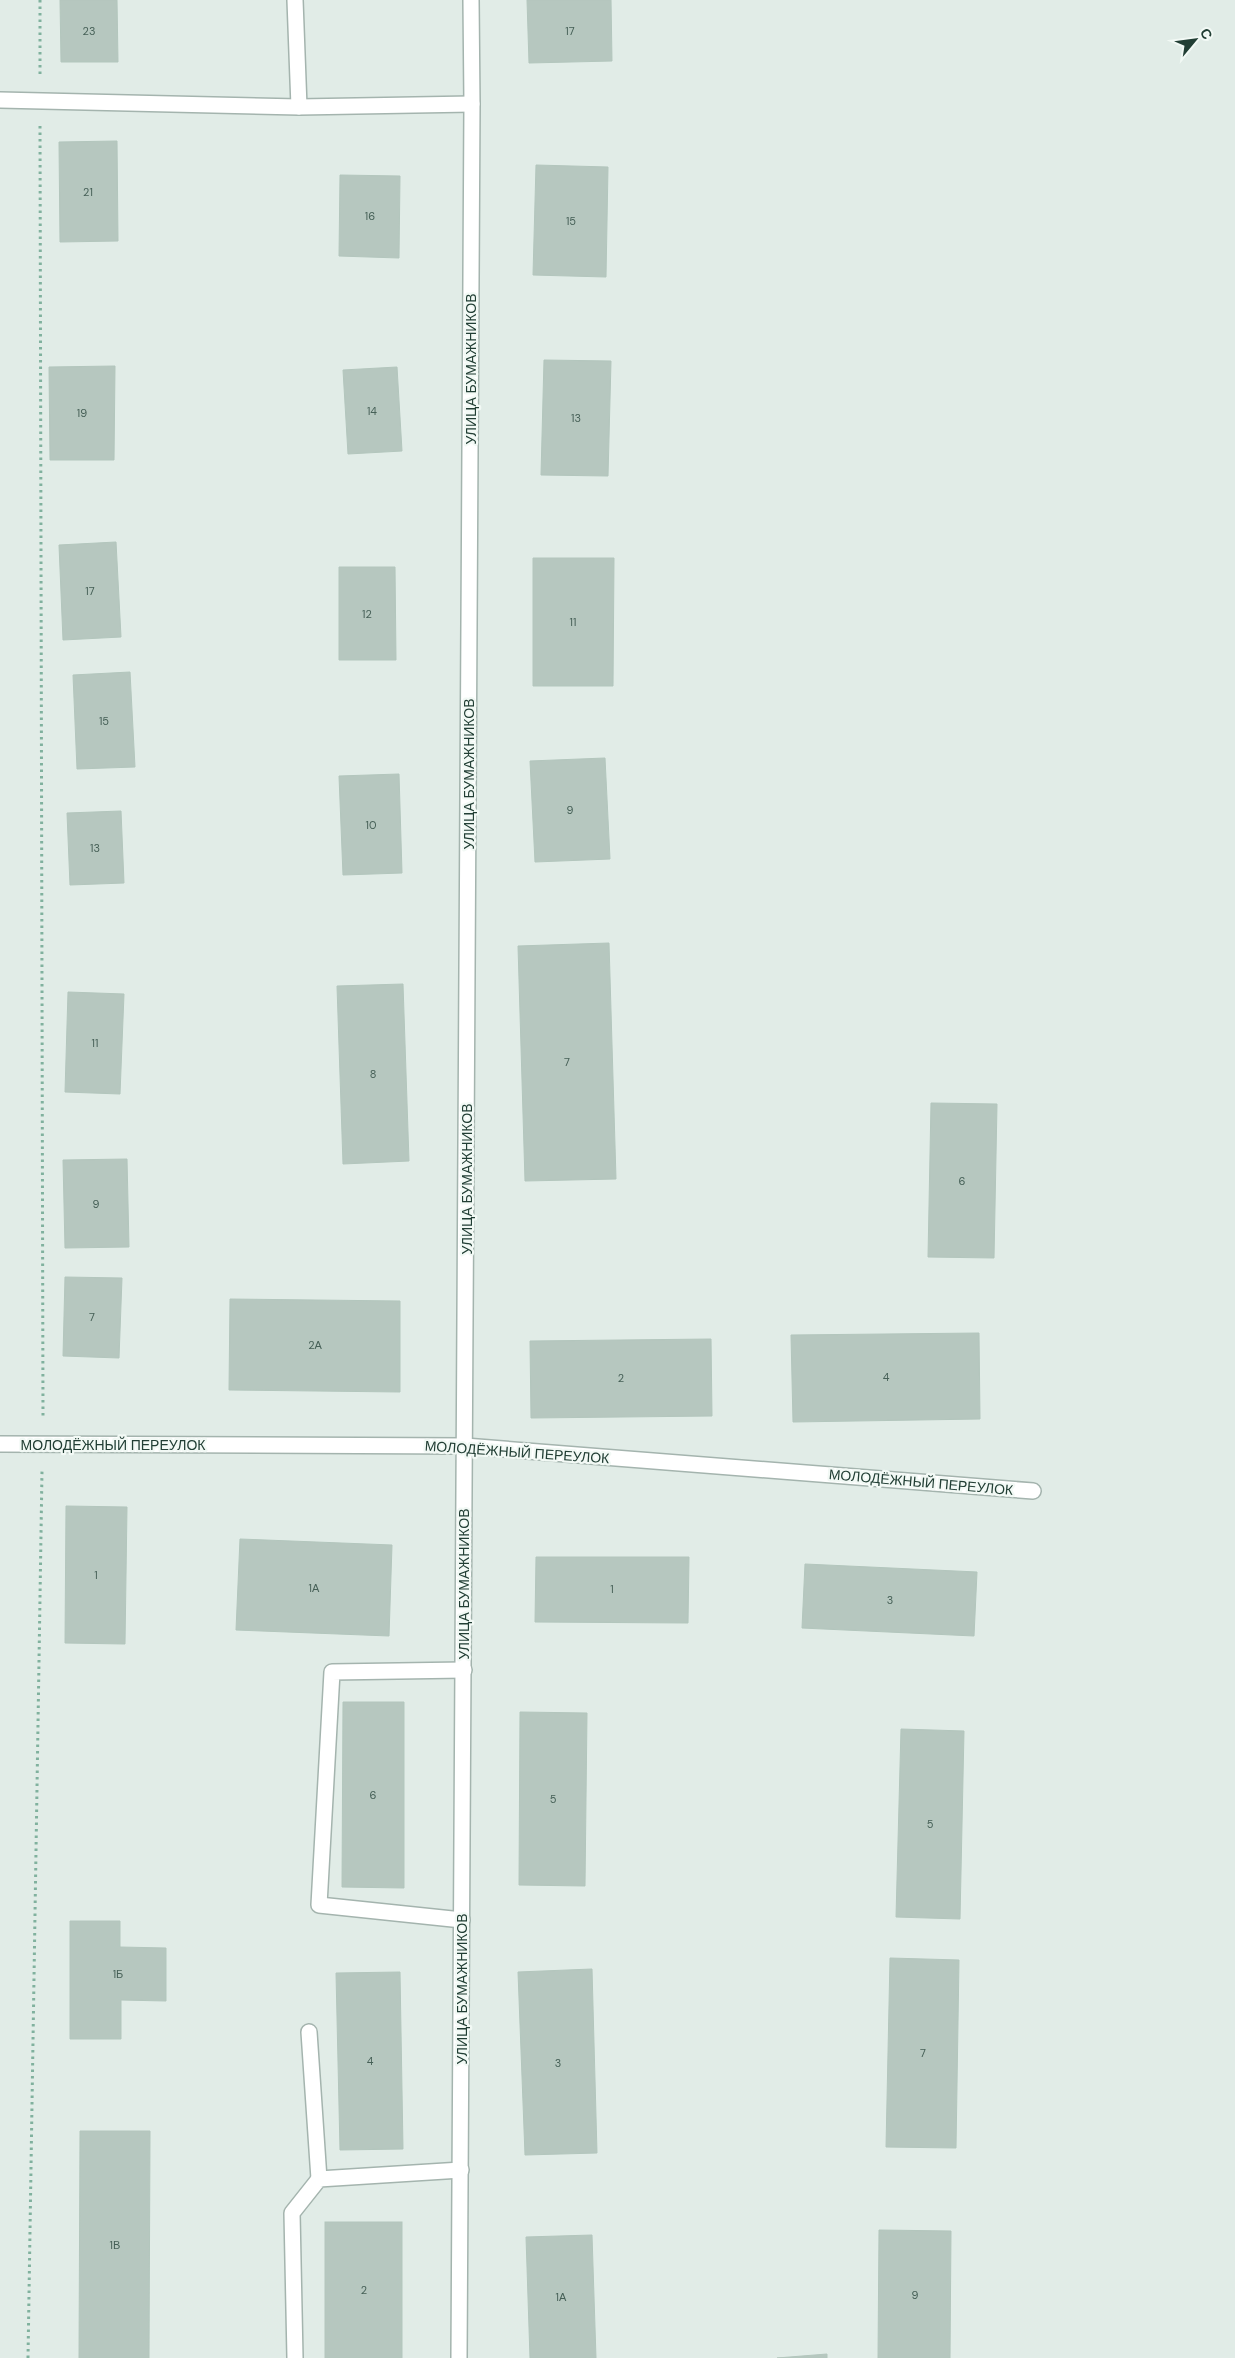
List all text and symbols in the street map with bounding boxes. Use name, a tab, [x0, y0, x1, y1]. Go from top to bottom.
north arrow	[1170, 15, 1220, 65]
house number: 23	[83, 24, 95, 38]
house number: 17	[565, 24, 575, 38]
text: С	[1196, 25, 1217, 42]
house number: 21	[83, 185, 93, 199]
house number: 16	[365, 209, 375, 223]
house number: 15	[566, 214, 576, 228]
street label: УЛИЦА БУМАЖНИКОВ	[462, 293, 480, 445]
house number: 14	[367, 404, 377, 418]
house number: 19	[77, 406, 87, 420]
house number: 13	[571, 411, 581, 425]
house number: 17	[85, 584, 95, 598]
house number: 12	[362, 607, 372, 621]
house number: 11	[570, 615, 576, 629]
street label: УЛИЦА БУМАЖНИКОВ	[460, 698, 478, 850]
house number: 15	[99, 714, 109, 728]
house number: 9	[567, 803, 574, 817]
house number: 10	[366, 818, 376, 832]
house number: 13	[90, 841, 100, 855]
house number: 11	[92, 1036, 98, 1050]
house number: 7	[564, 1055, 570, 1069]
house number: 8	[370, 1067, 376, 1081]
street label: УЛИЦА БУМАЖНИКОВ	[458, 1103, 476, 1255]
house number: 6	[959, 1174, 966, 1188]
house number: 9	[93, 1197, 100, 1211]
house number: 7	[89, 1310, 95, 1324]
house number: 2А	[308, 1338, 322, 1352]
house number: 4	[883, 1370, 890, 1384]
house number: 2	[618, 1371, 624, 1385]
street label: МОЛОДЁЖНЫЙ ПЕРЕУЛОК	[21, 1436, 206, 1454]
street label: МОЛОДЁЖНЫЙ ПЕРЕУЛОК	[424, 1437, 611, 1467]
street label: МОЛОДЁЖНЫЙ ПЕРЕУЛОК	[828, 1465, 1015, 1499]
street label: УЛИЦА БУМАЖНИКОВ	[455, 1508, 473, 1660]
house number: 1	[94, 1568, 98, 1582]
house number: 1А	[309, 1581, 320, 1595]
house number: 1	[610, 1582, 614, 1596]
house number: 3	[887, 1593, 893, 1607]
house number: 6	[370, 1788, 377, 1802]
house number: 5	[550, 1792, 557, 1806]
house number: 5	[927, 1817, 934, 1831]
street label: УЛИЦА БУМАЖНИКОВ	[453, 1913, 471, 2065]
house number: 1Б	[113, 1967, 123, 1981]
house number: 7	[920, 2046, 926, 2060]
house number: 4	[367, 2054, 374, 2068]
house number: 3	[555, 2056, 561, 2070]
house number: 1В	[110, 2238, 120, 2252]
house number: 2	[361, 2283, 367, 2297]
house number: 9	[912, 2288, 919, 2302]
house number: 1А	[556, 2290, 567, 2304]

